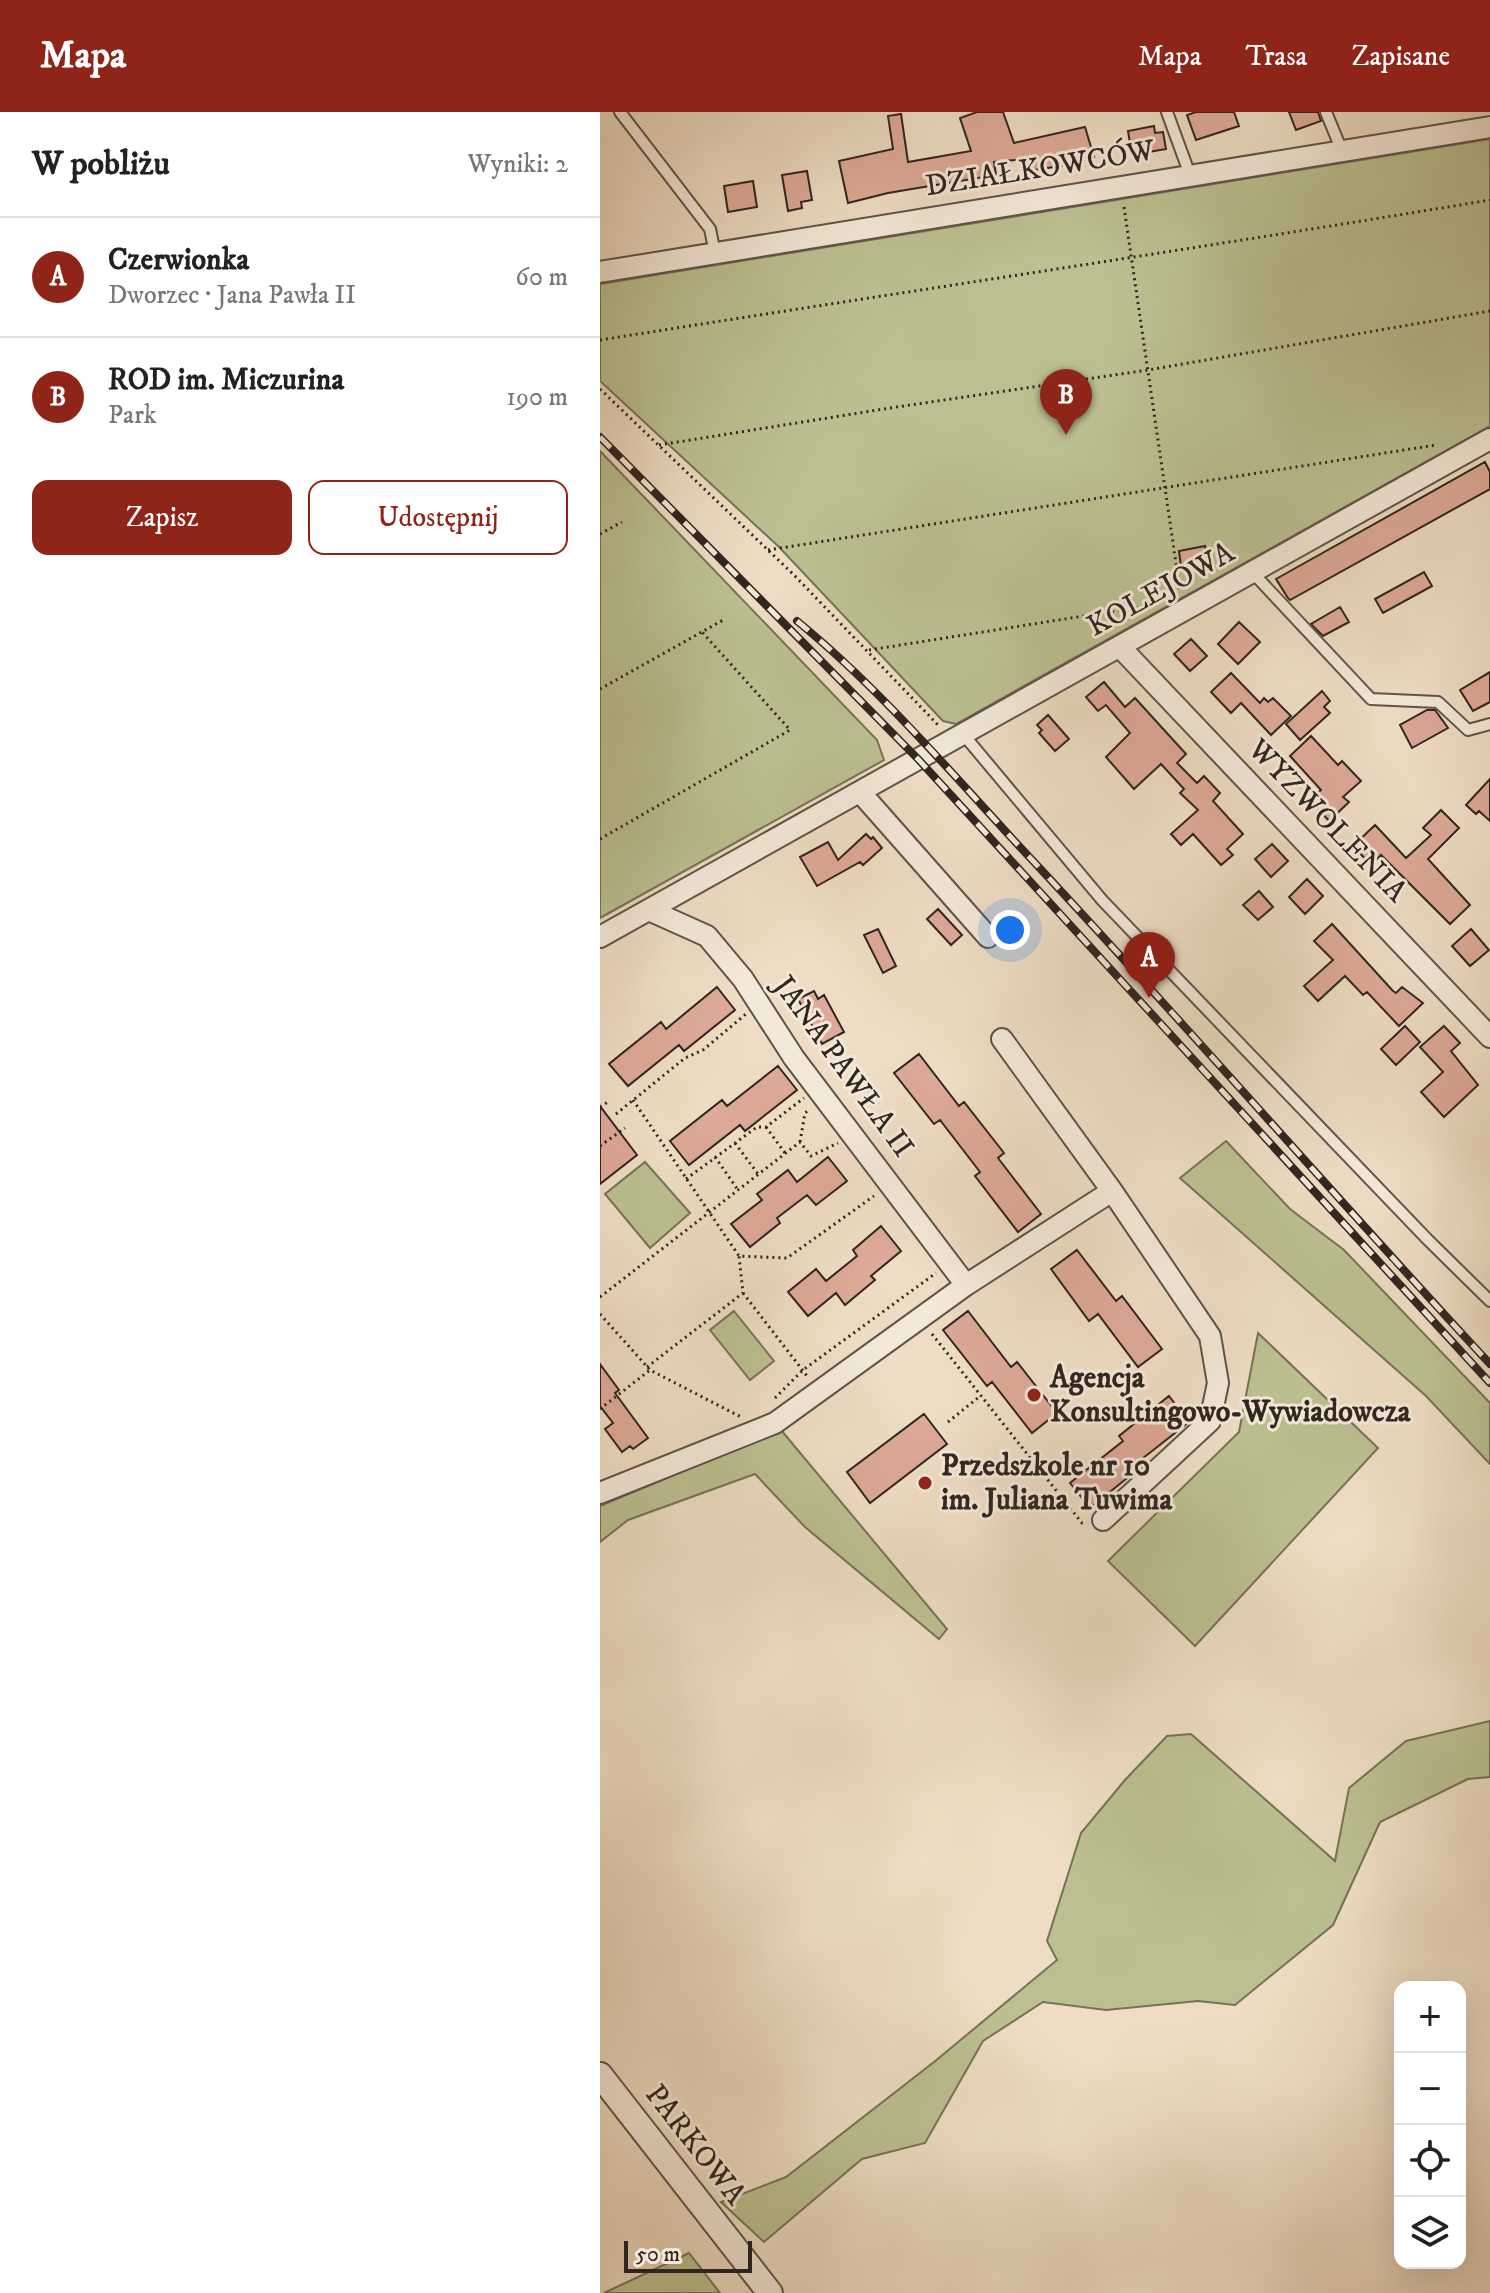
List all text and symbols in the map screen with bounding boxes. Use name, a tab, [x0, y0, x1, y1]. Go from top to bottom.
text: Mapa	[40, 32, 126, 80]
text: Mapa	[1138, 39, 1202, 74]
text: Trasa	[1246, 39, 1307, 74]
text: Zapisane	[1351, 39, 1450, 74]
street label: DZIAŁKOWCÓW	[922, 131, 1158, 205]
text: W pobliżu	[32, 143, 170, 185]
text: Wyniki: 2	[467, 148, 568, 181]
text: Czerwionka	[108, 242, 249, 279]
text: A	[50, 261, 66, 294]
text: 60 m	[515, 261, 568, 294]
text: Dworzec · Jana Pawła II	[108, 279, 356, 312]
text: ROD im. Miczurina	[108, 362, 344, 399]
pin: B	[1040, 369, 1092, 435]
text: B	[50, 381, 66, 414]
text: 190 m	[506, 381, 568, 414]
text: Park	[108, 399, 157, 432]
button: Zapisz	[32, 480, 292, 555]
button: Udostępnij	[308, 480, 568, 555]
street label: KOLEJOWA	[1081, 534, 1242, 646]
street label: WYZWOLENIA	[1239, 731, 1415, 911]
your location	[990, 910, 1030, 950]
pin: A	[1123, 932, 1175, 998]
street label: JANA PAWŁA II	[763, 967, 921, 1165]
place label: Agencja Konsultingowo-Wywiadowcza	[1049, 1360, 1412, 1431]
marker: Agencja Konsultingowo-Wywiadowcza	[1025, 1386, 1043, 1404]
place label: Przedszkole nr 10 im. Juliana Tuwima	[941, 1448, 1173, 1519]
marker: Przedszkole nr 10 im. Juliana Tuwima	[916, 1474, 934, 1492]
map controls	[1394, 1981, 1466, 2269]
button: +	[1394, 1981, 1466, 2053]
button: −	[1394, 2053, 1466, 2125]
street label: PARKOWA	[637, 2077, 754, 2213]
button: locate	[1394, 2125, 1466, 2197]
button: layers	[1394, 2197, 1466, 2269]
scale bar	[624, 2237, 752, 2273]
text: 50 m	[636, 2241, 680, 2268]

